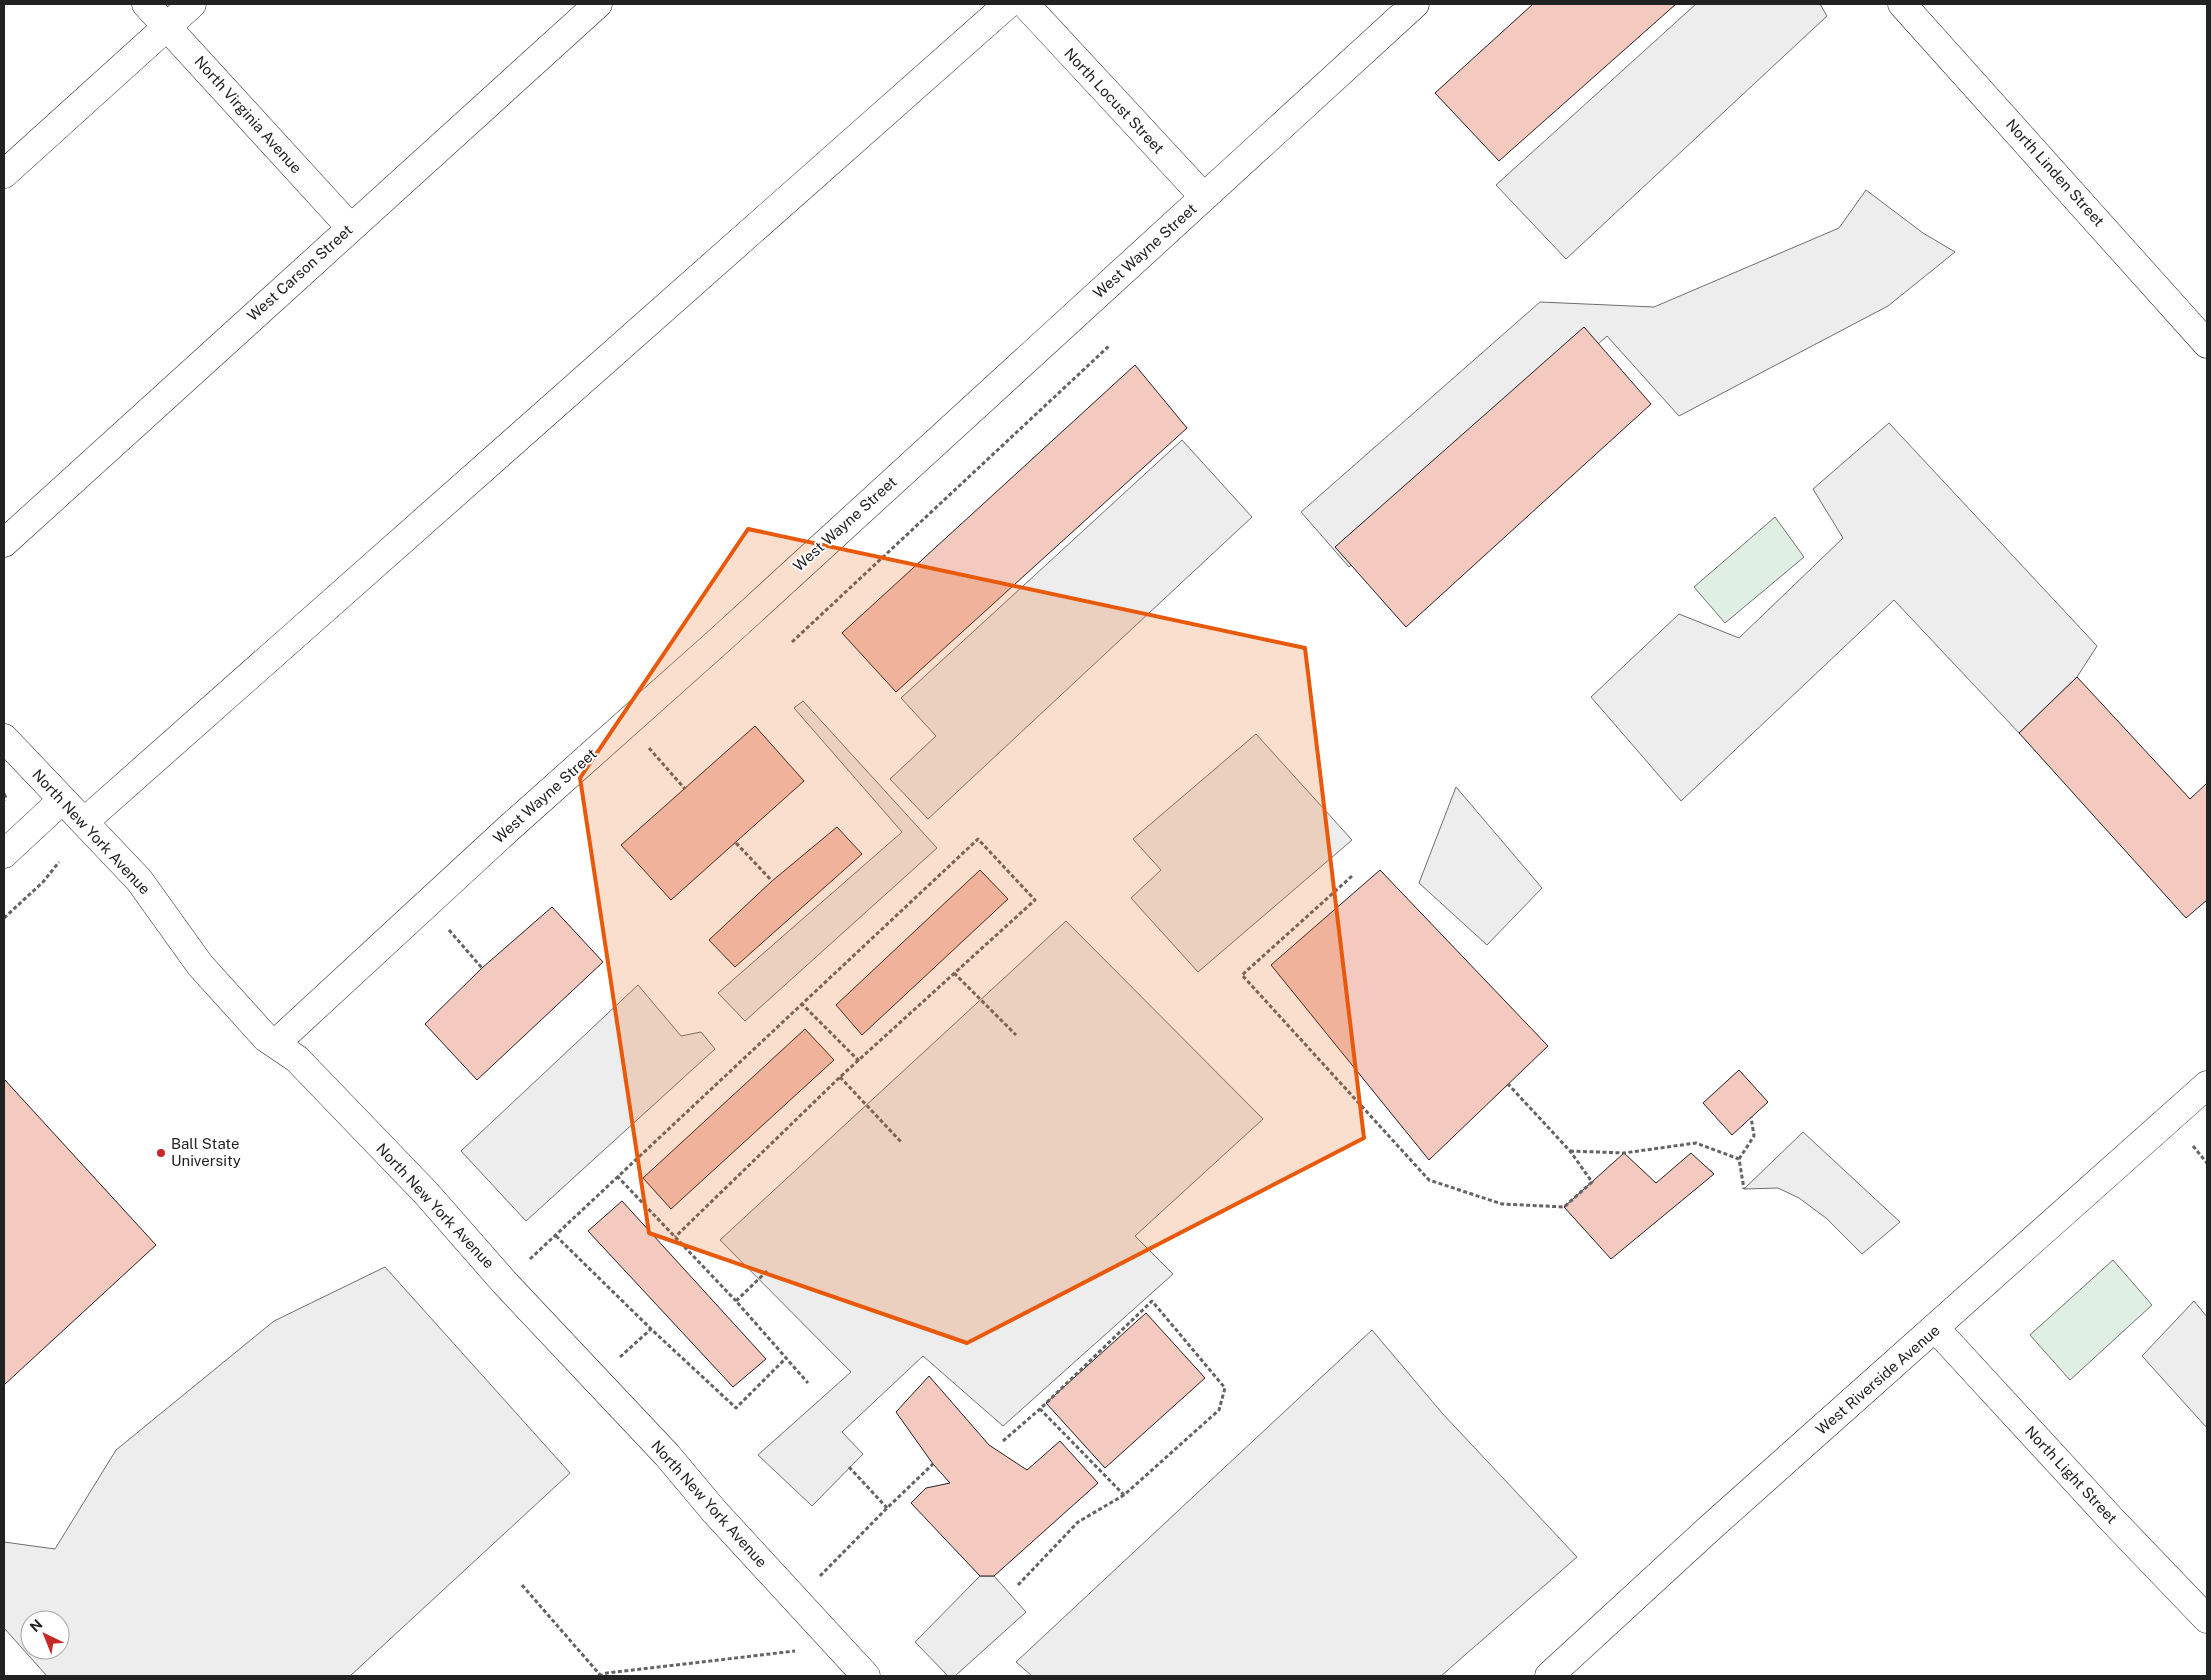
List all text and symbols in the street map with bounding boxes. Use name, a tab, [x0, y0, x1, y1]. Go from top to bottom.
street label: North Locust Street	[1061, 44, 1168, 157]
street label: North Virginia Avenue	[191, 53, 305, 177]
street label: North Linden Street	[2003, 116, 2108, 230]
street label: West Wayne Street	[1090, 200, 1200, 301]
street label: West Carson Street	[244, 221, 356, 324]
street label: West Wayne Street	[790, 473, 900, 574]
street label: West Wayne Street	[490, 745, 600, 846]
street label: North New York Avenue	[29, 766, 154, 898]
place label: Ball State University	[171, 1135, 241, 1169]
street label: North New York Avenue	[373, 1140, 498, 1272]
marker: Ball State University	[155, 1147, 167, 1159]
street label: West Riverside Avenue	[1812, 1321, 1943, 1438]
street label: North Light Street	[2022, 1423, 2121, 1527]
street label: North New York Avenue	[648, 1437, 771, 1570]
north arrow	[20, 1610, 70, 1660]
text: N	[27, 1616, 46, 1635]

